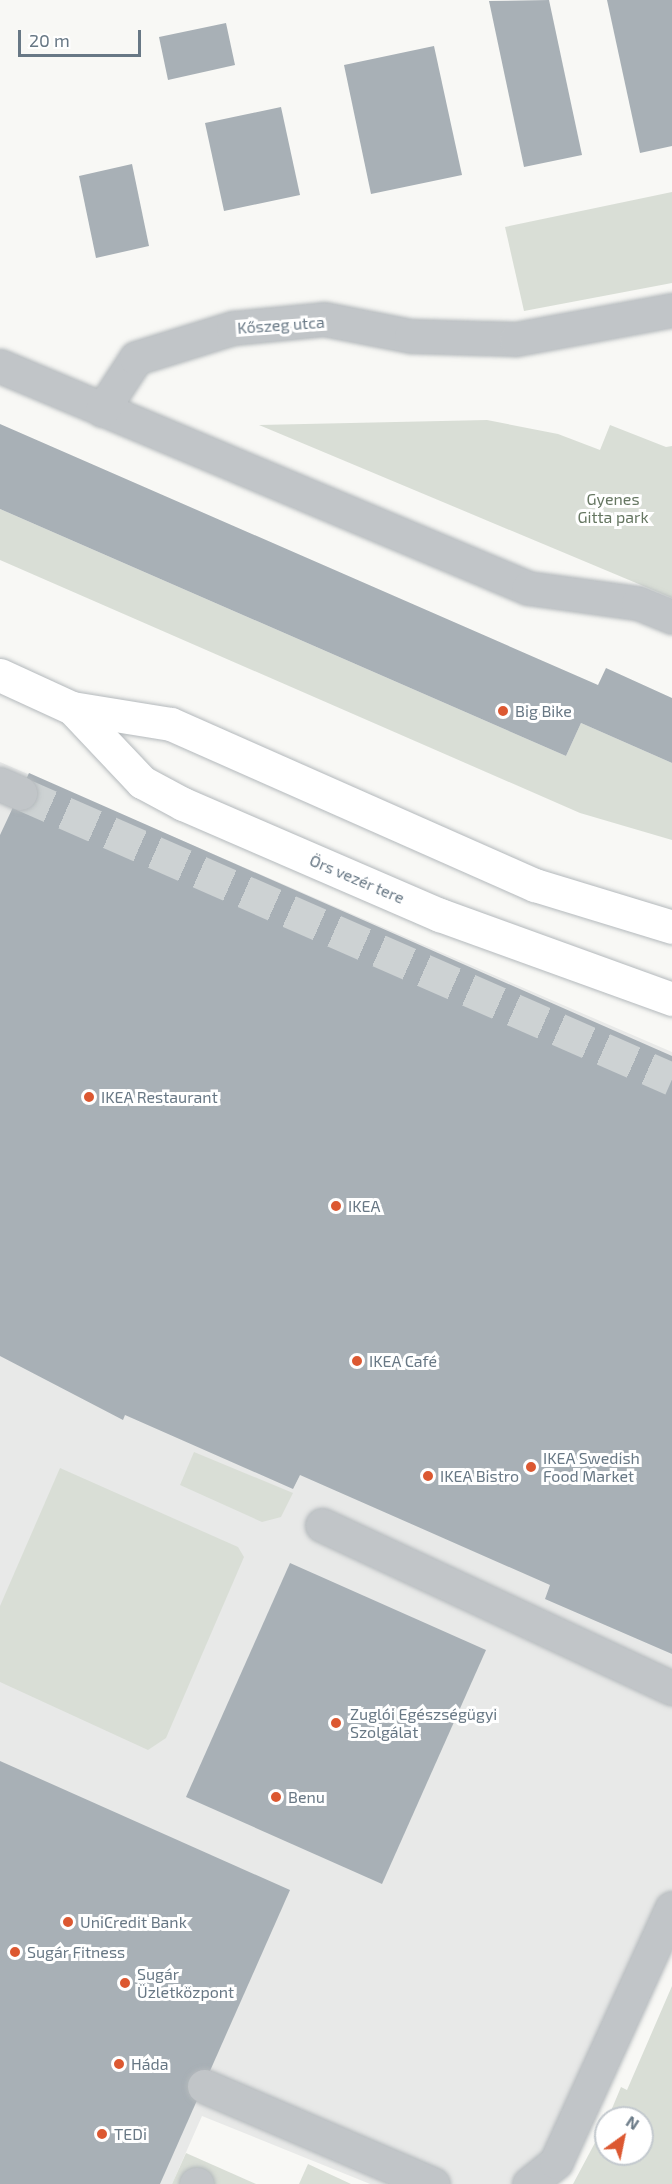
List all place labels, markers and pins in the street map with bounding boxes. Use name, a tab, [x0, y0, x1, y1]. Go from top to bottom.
place label: Big Bike	[515, 701, 572, 721]
marker: Big Bike	[496, 704, 510, 718]
place label: IKEA Restaurant	[101, 1087, 218, 1107]
marker: IKEA Restaurant	[82, 1090, 96, 1104]
place label: IKEA	[348, 1196, 380, 1216]
marker: IKEA	[329, 1199, 343, 1213]
place label: IKEA Café	[369, 1351, 437, 1371]
marker: IKEA Café	[350, 1354, 364, 1368]
place label: IKEA Swedish Food Market	[543, 1448, 640, 1486]
marker: IKEA Swedish Food Market	[524, 1460, 538, 1474]
place label: IKEA Bistro	[440, 1466, 519, 1486]
marker: IKEA Bistro	[421, 1469, 435, 1483]
place label: Zuglói Egészségügyi Szolgálat	[350, 1704, 497, 1742]
marker: Zuglói Egészségügyi Szolgálat	[327, 1714, 345, 1732]
place label: Benu	[288, 1787, 325, 1807]
marker: Benu	[269, 1790, 283, 1804]
place label: UniCredit Bank	[80, 1912, 187, 1932]
marker: UniCredit Bank	[61, 1915, 75, 1929]
place label: Sugár Fitness	[27, 1942, 126, 1962]
marker: Sugár Fitness	[8, 1945, 22, 1959]
place label: Sugár Üzletközpont	[137, 1964, 234, 2002]
marker: Sugár Üzletközpont	[118, 1976, 132, 1990]
place label: Háda	[131, 2054, 168, 2074]
marker: Háda	[112, 2057, 126, 2071]
place label: TEDi	[114, 2124, 147, 2144]
marker: TEDi	[95, 2127, 109, 2141]

